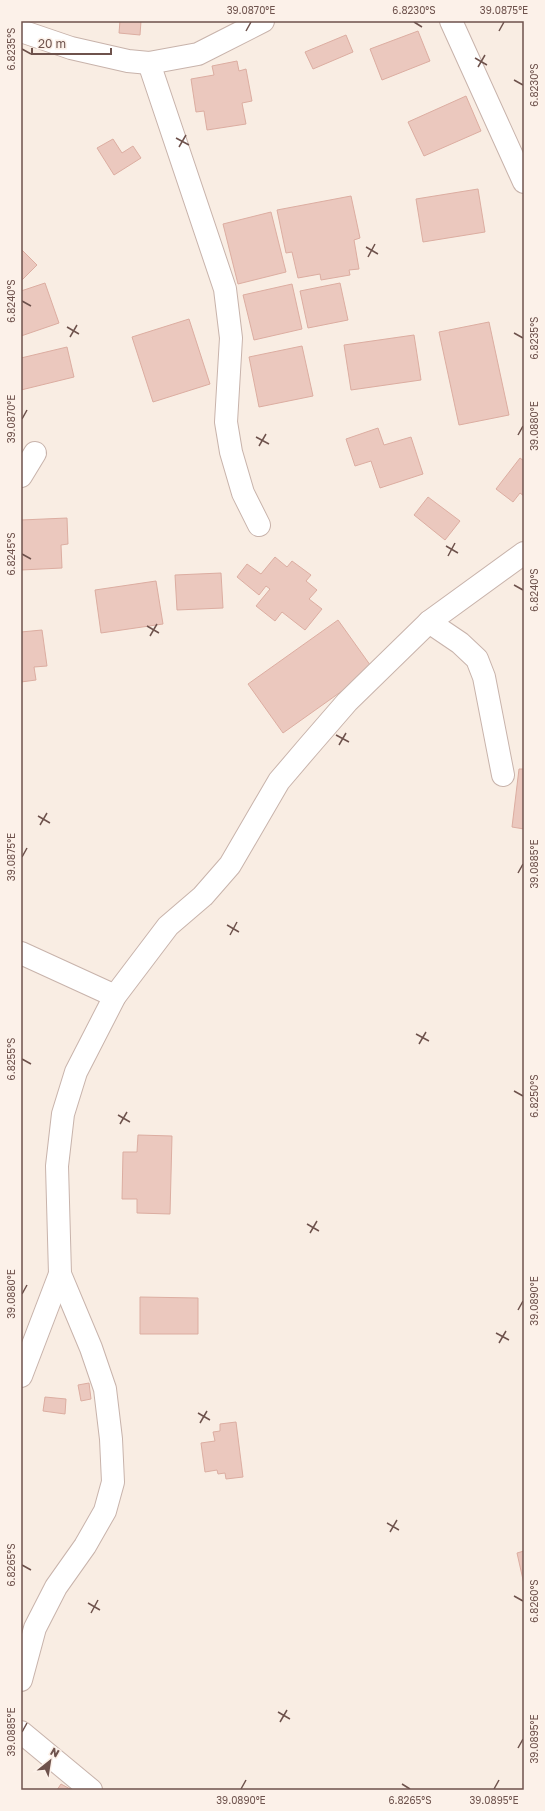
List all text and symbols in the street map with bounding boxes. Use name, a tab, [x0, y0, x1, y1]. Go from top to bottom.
text: 39.0870°E	[227, 4, 275, 16]
text: 6.8230°S	[392, 4, 436, 16]
text: 39.0875°E	[480, 4, 528, 16]
text: 6.8235°S	[5, 28, 17, 70]
scale bar	[32, 30, 111, 56]
text: 20 m	[38, 36, 66, 51]
text: 6.8230°S	[528, 63, 540, 107]
text: 6.8240°S	[5, 279, 17, 323]
text: 6.8235°S	[528, 317, 540, 359]
text: 39.0870°E	[5, 395, 17, 443]
text: 39.0880°E	[528, 401, 540, 451]
text: 6.8245°S	[5, 532, 17, 576]
text: 6.8240°S	[528, 568, 540, 612]
text: 39.0875°E	[5, 833, 17, 881]
text: 39.0885°E	[528, 839, 540, 889]
text: 6.8255°S	[5, 1038, 17, 1080]
text: 6.8250°S	[528, 1074, 540, 1118]
text: 39.0880°E	[5, 1269, 17, 1319]
text: 39.0890°E	[528, 1276, 540, 1326]
text: 6.8265°S	[5, 1543, 17, 1587]
text: 6.8260°S	[528, 1579, 540, 1623]
text: 39.0885°E	[5, 1707, 17, 1757]
text: 39.0895°E	[528, 1714, 540, 1764]
north arrow	[30, 1741, 70, 1781]
text: N	[48, 1744, 62, 1760]
text: 39.0890°E	[216, 1794, 266, 1806]
text: 6.8265°S	[388, 1794, 432, 1806]
text: 39.0895°E	[469, 1794, 519, 1806]

